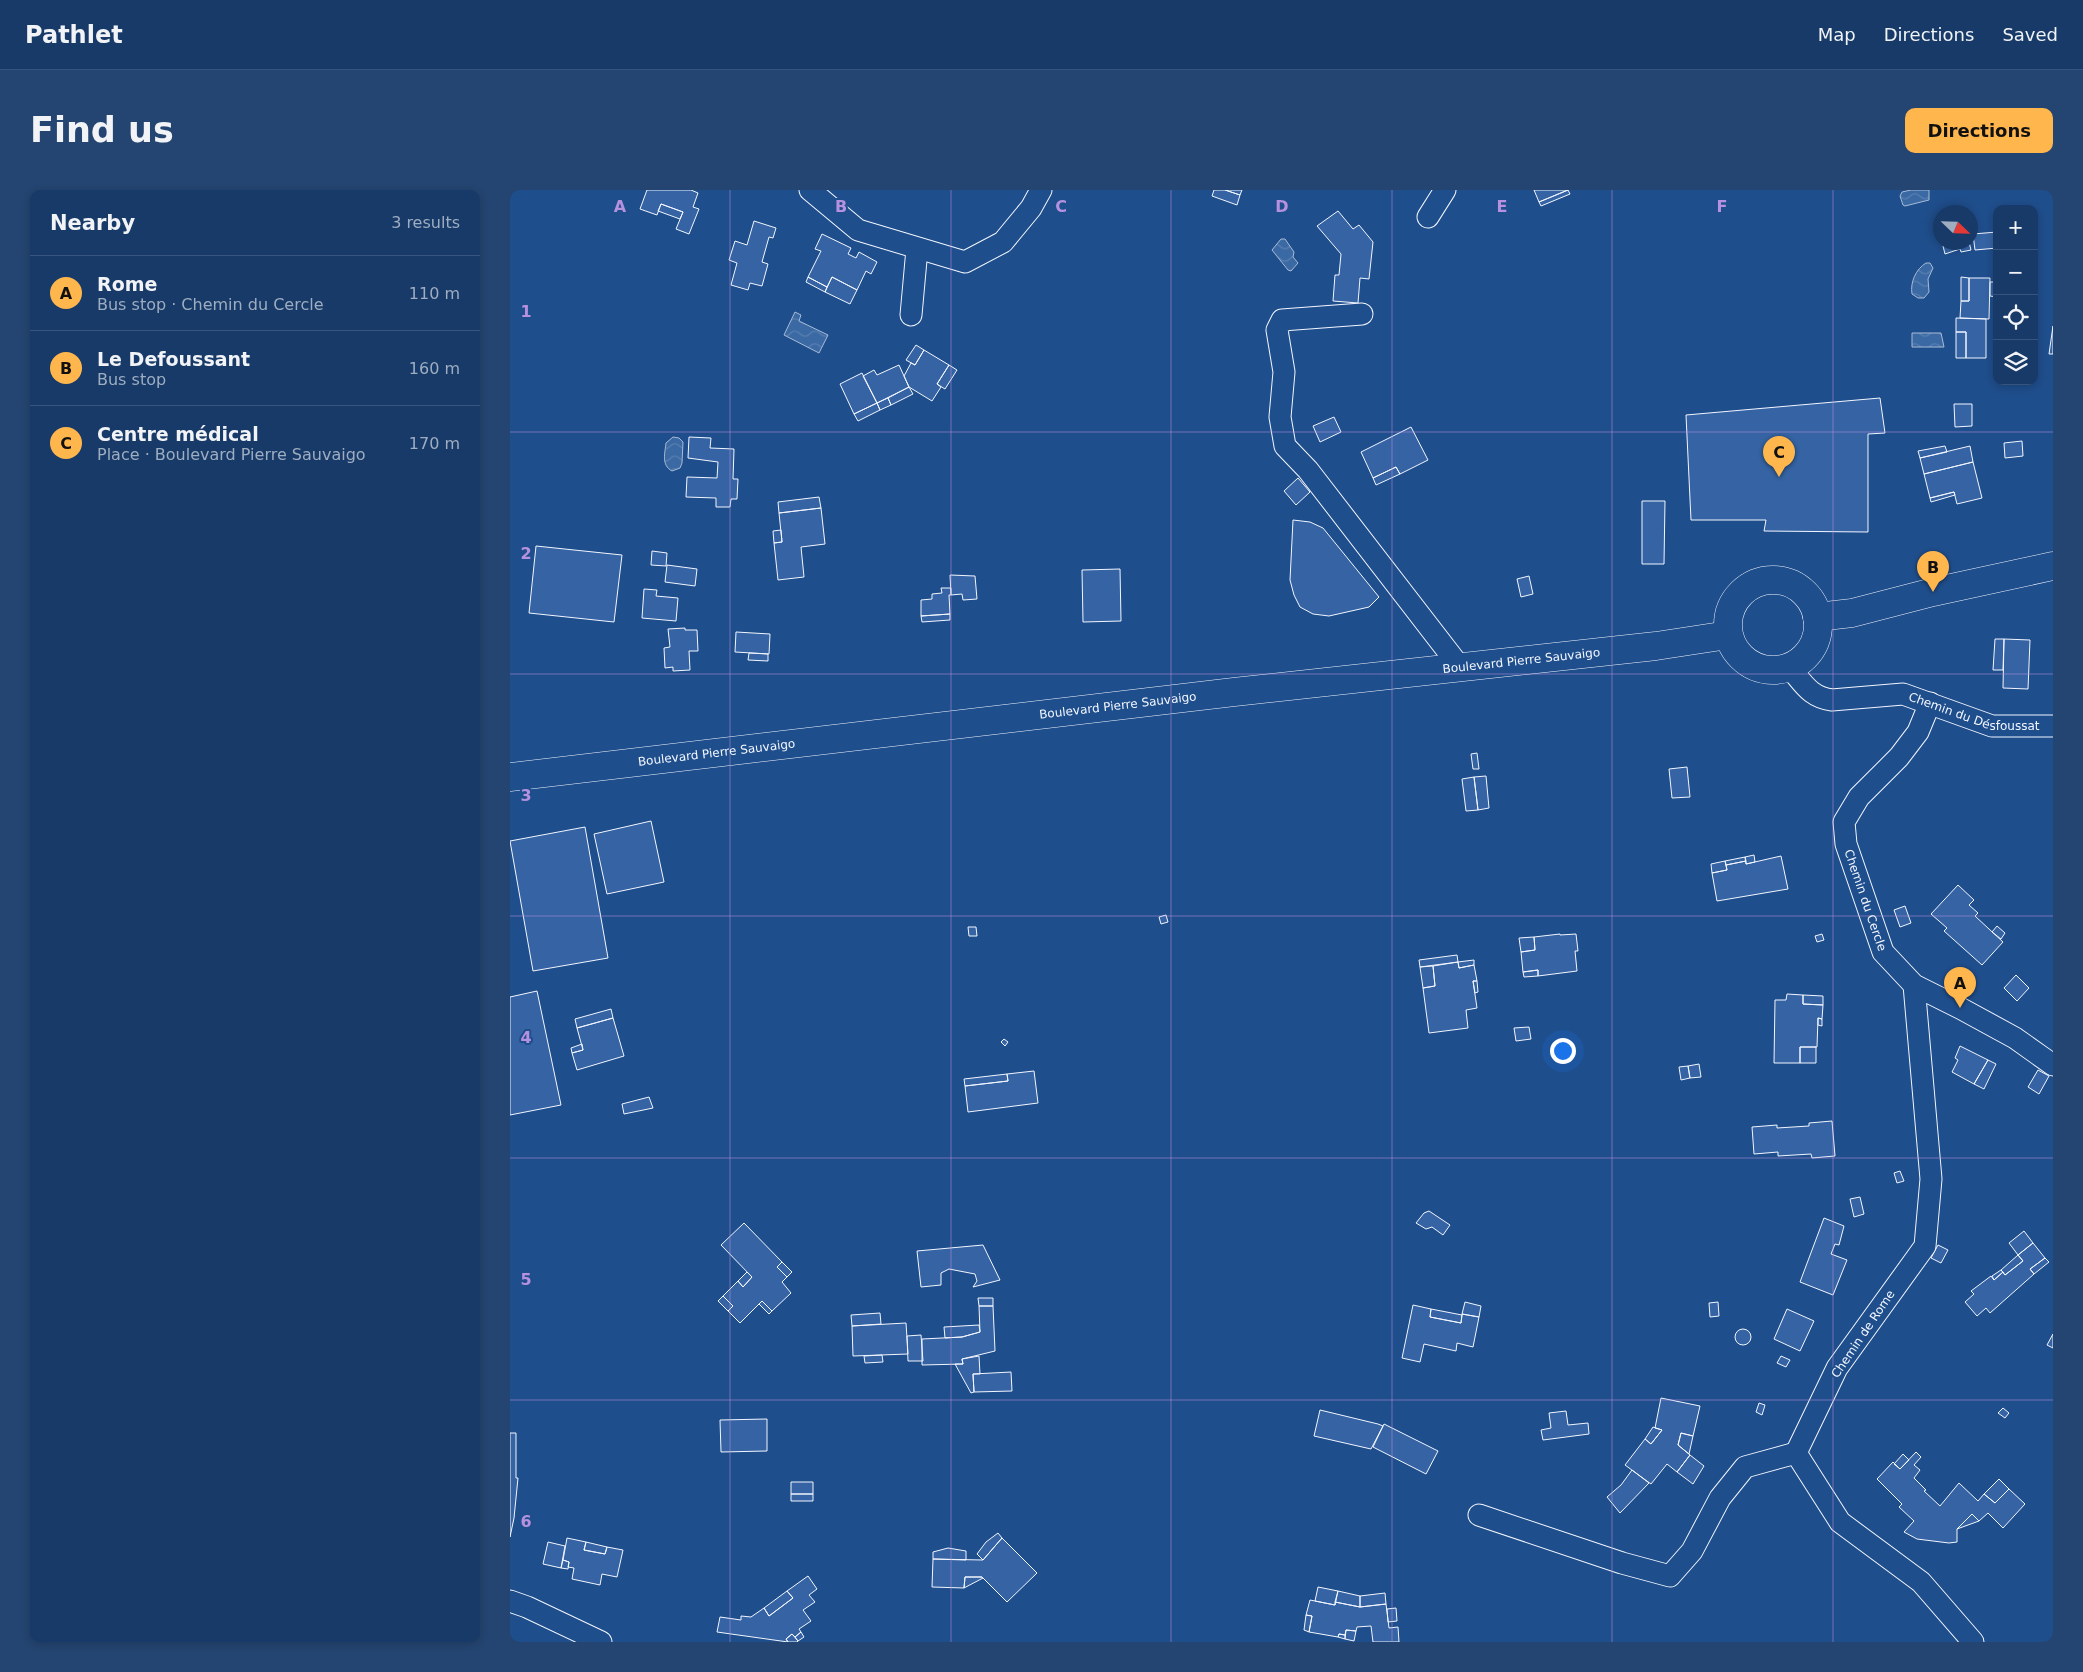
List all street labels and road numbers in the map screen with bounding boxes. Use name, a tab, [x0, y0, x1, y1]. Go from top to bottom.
street label: Boulevard Pierre Sauvaigo	[1442, 645, 1601, 676]
street label: Boulevard Pierre Sauvaigo	[1038, 689, 1197, 722]
street label: Chemin du Désfoussat	[1907, 690, 2040, 733]
street label: Boulevard Pierre Sauvaigo	[637, 737, 796, 769]
street label: Chemin du Cercle	[1841, 847, 1889, 953]
street label: Chemin de Rome	[1828, 1287, 1898, 1381]

